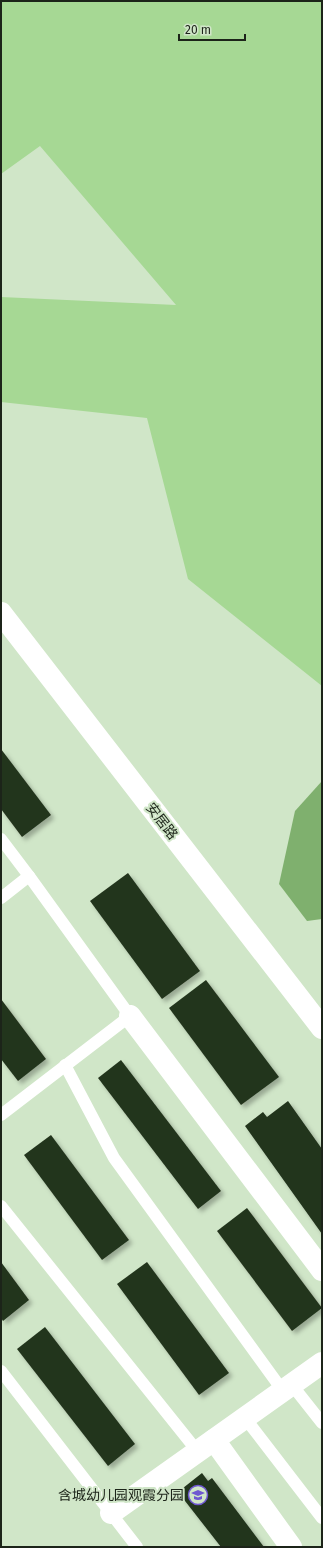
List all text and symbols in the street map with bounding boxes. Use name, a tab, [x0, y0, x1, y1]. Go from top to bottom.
scale bar	[179, 16, 245, 42]
text: 20 m	[185, 23, 211, 37]
street label: 安居路	[142, 800, 181, 843]
school or university icon: 含城幼儿园观霞分园	[187, 1484, 209, 1506]
place label: 含城幼儿园观霞分园	[58, 1487, 184, 1504]

